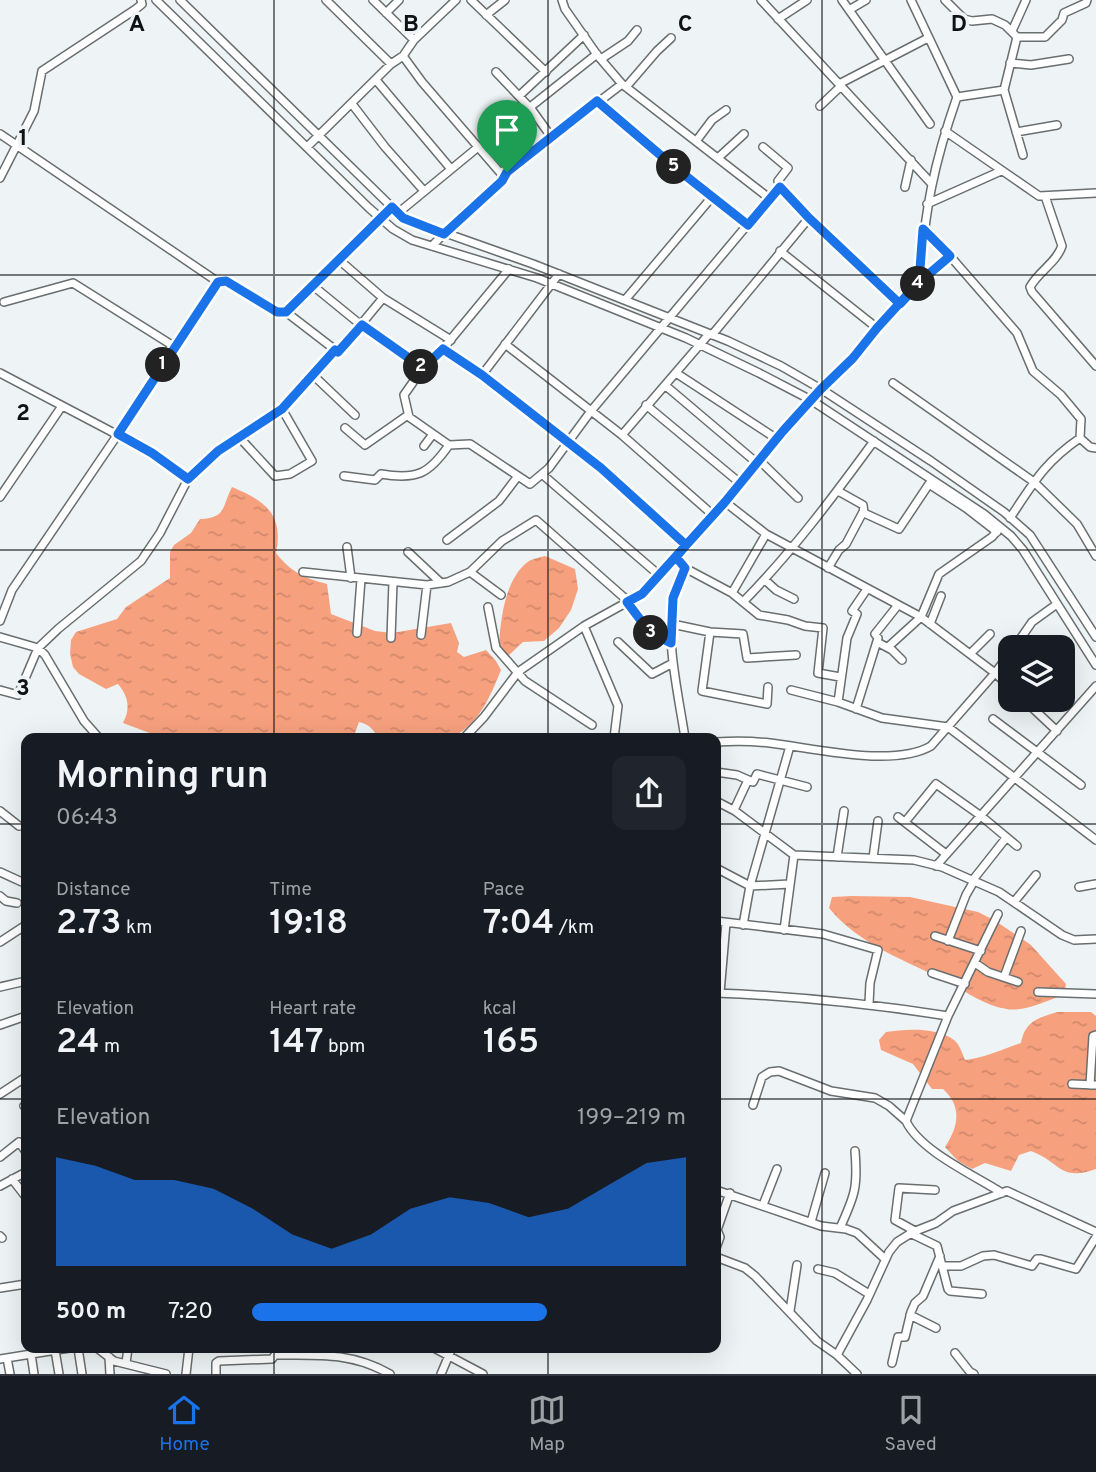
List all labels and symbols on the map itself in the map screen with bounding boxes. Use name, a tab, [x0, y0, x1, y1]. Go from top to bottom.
text: A	[129, 11, 145, 40]
text: B	[403, 11, 419, 40]
text: C	[678, 11, 692, 40]
text: D	[951, 11, 967, 40]
pin	[477, 100, 537, 172]
text: 1	[18, 125, 28, 154]
pin: 5	[656, 150, 692, 184]
pin: 4	[900, 266, 936, 302]
pin: 1	[146, 348, 180, 382]
pin: 2	[404, 350, 438, 384]
text: 2	[16, 400, 30, 429]
pin: 3	[634, 616, 668, 650]
text: 3	[16, 675, 30, 704]

